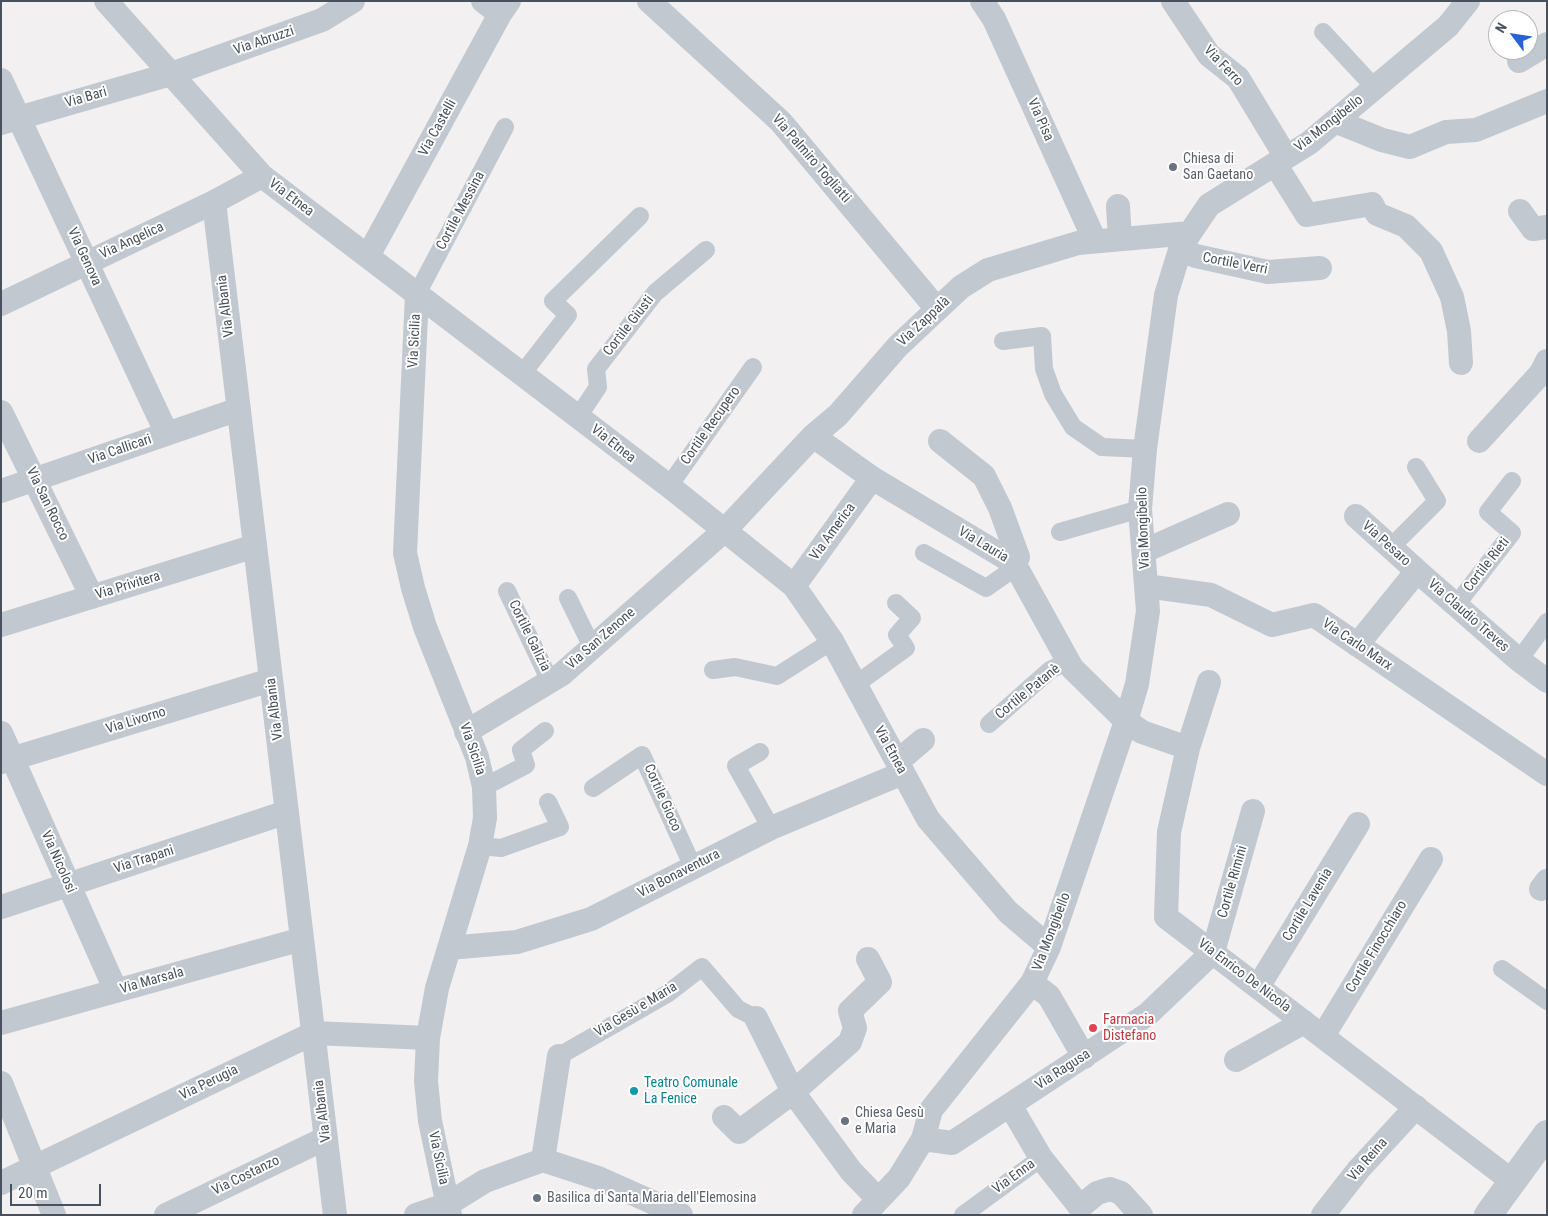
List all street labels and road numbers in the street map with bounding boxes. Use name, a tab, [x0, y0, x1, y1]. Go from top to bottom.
street label: Via Abruzzi	[232, 23, 296, 59]
street label: Via Ferro	[1200, 42, 1246, 90]
street label: Via Bari	[63, 84, 109, 112]
street label: Via Mongibello	[1291, 92, 1367, 156]
street label: Via Pisa	[1023, 96, 1057, 144]
street label: Via Castelli	[416, 97, 460, 159]
street label: Via Palmiro Togliatti	[768, 111, 854, 207]
street label: Cortile Messina	[433, 169, 489, 253]
street label: Via Etnea	[265, 176, 317, 220]
street label: Via Angelica	[97, 219, 167, 263]
street label: Via Genova	[63, 225, 105, 289]
street label: Cortile Verri	[1201, 249, 1269, 279]
street label: Via Albania	[214, 274, 238, 338]
street label: Cortile Giusti	[600, 292, 658, 360]
street label: Via Zappalà	[894, 294, 954, 350]
street label: Via Sicilia	[405, 313, 425, 369]
street label: Cortile Recupero	[678, 384, 744, 468]
street label: Via Etnea	[587, 421, 639, 467]
street label: Via Callicari	[86, 431, 154, 469]
street label: Via San Rocco	[22, 465, 72, 543]
street label: Via Mongibello	[1134, 487, 1154, 569]
street label: Via America	[807, 500, 859, 564]
street label: Via Pesaro	[1358, 518, 1414, 570]
street label: Via Lauria	[955, 524, 1011, 566]
street label: Cortile Rieti	[1461, 534, 1513, 596]
street label: Via Privitera	[94, 568, 162, 604]
street label: Via Claudio Treves	[1424, 576, 1512, 656]
street label: Cortile Galizia	[504, 598, 554, 674]
street label: Via San Zenone	[563, 605, 639, 673]
street label: Via Carlo Marx	[1319, 615, 1395, 675]
street label: Cortile Patanè	[992, 661, 1064, 723]
street label: Via Albania	[263, 677, 287, 741]
street label: Via Livorno	[104, 704, 168, 738]
street label: Via Sicilia	[455, 721, 489, 777]
street label: Via Etnea	[870, 723, 910, 777]
street label: Cortile Gioco	[640, 762, 684, 834]
street label: Via Nicolosi	[37, 828, 79, 896]
street label: Via Trapani	[112, 842, 176, 878]
street label: Cortile Rimini	[1215, 844, 1251, 920]
street label: Via Bonaventura	[635, 846, 723, 902]
street label: Cortile Lavenia	[1280, 865, 1336, 945]
street label: Via Mongibello	[1029, 891, 1075, 973]
street label: Cortile Finocchiaro	[1343, 898, 1411, 996]
street label: Via Enrico De Nicola	[1194, 936, 1294, 1016]
street label: Via Marsala	[118, 964, 186, 998]
street label: Via Gesù e Maria	[592, 979, 680, 1041]
street label: Via Ragusa	[1032, 1046, 1094, 1094]
street label: Via Perugia	[177, 1062, 241, 1104]
street label: Via Albania	[311, 1079, 335, 1143]
street label: Via Sicilia	[424, 1130, 452, 1186]
street label: Via Reina	[1345, 1135, 1391, 1185]
street label: Via Costanzo	[210, 1152, 282, 1200]
street label: Via Enna	[990, 1156, 1038, 1198]

